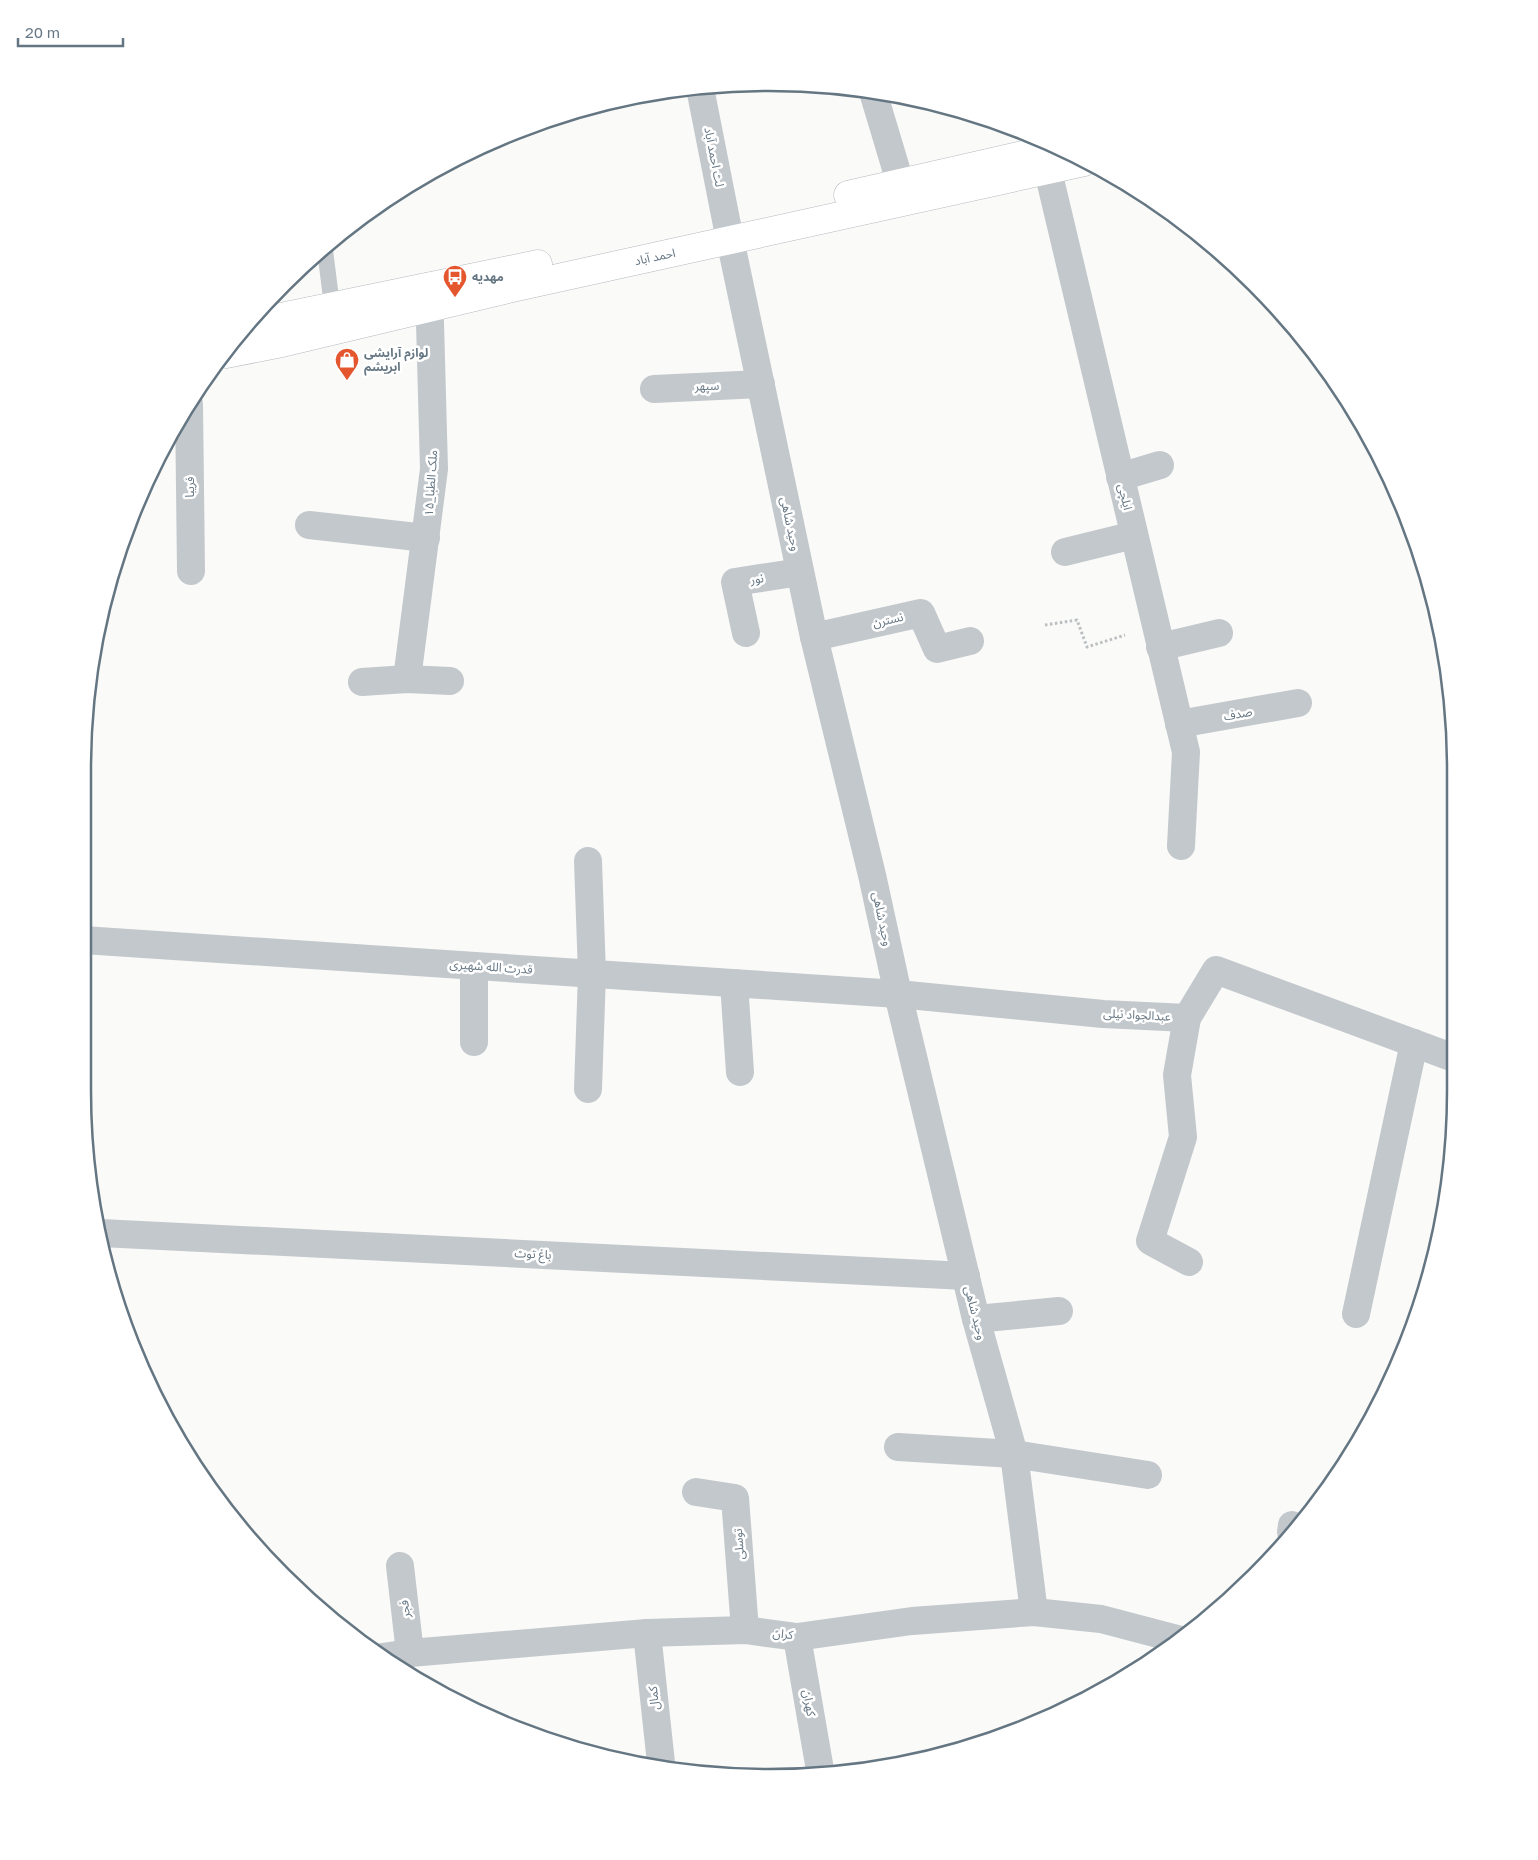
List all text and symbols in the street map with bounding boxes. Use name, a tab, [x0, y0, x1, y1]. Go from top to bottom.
scale bar	[18, 15, 122, 47]
text: 20 m	[25, 23, 60, 41]
street label: لت احمد آباد	[701, 126, 728, 188]
street label: احمد آباد	[633, 245, 677, 268]
bus stop icon: مهدیه	[442, 264, 468, 298]
place label: مهدیه	[472, 269, 504, 284]
place label: لوازم آرایشی ابریشم	[364, 345, 428, 376]
shop icon: لوازم آرایشی ابریشم	[334, 347, 360, 381]
street label: سپهر	[693, 378, 720, 395]
street label: ۱۵_ملک الطبا	[421, 449, 440, 517]
street label: فریبا	[182, 477, 197, 497]
street label: ایلچی	[1114, 482, 1136, 512]
street label: وحید شاهی	[777, 495, 804, 552]
street label: نور	[748, 570, 765, 587]
street label: نسترن	[871, 609, 905, 630]
street label: صدف	[1222, 704, 1254, 723]
street label: وحید شاهی	[869, 890, 896, 947]
street label: قدرت الله شهیری	[449, 956, 533, 977]
street label: عبدالجواد نیلی	[1103, 1005, 1171, 1024]
street label: باغ توت	[514, 1245, 552, 1264]
street label: وحید شاهی	[962, 1284, 989, 1341]
street label: توسلی	[730, 1527, 747, 1560]
street label: فجر	[396, 1599, 413, 1620]
street label: کران	[772, 1625, 795, 1642]
street label: کمال	[645, 1684, 662, 1711]
street label: کهران	[800, 1689, 819, 1718]

